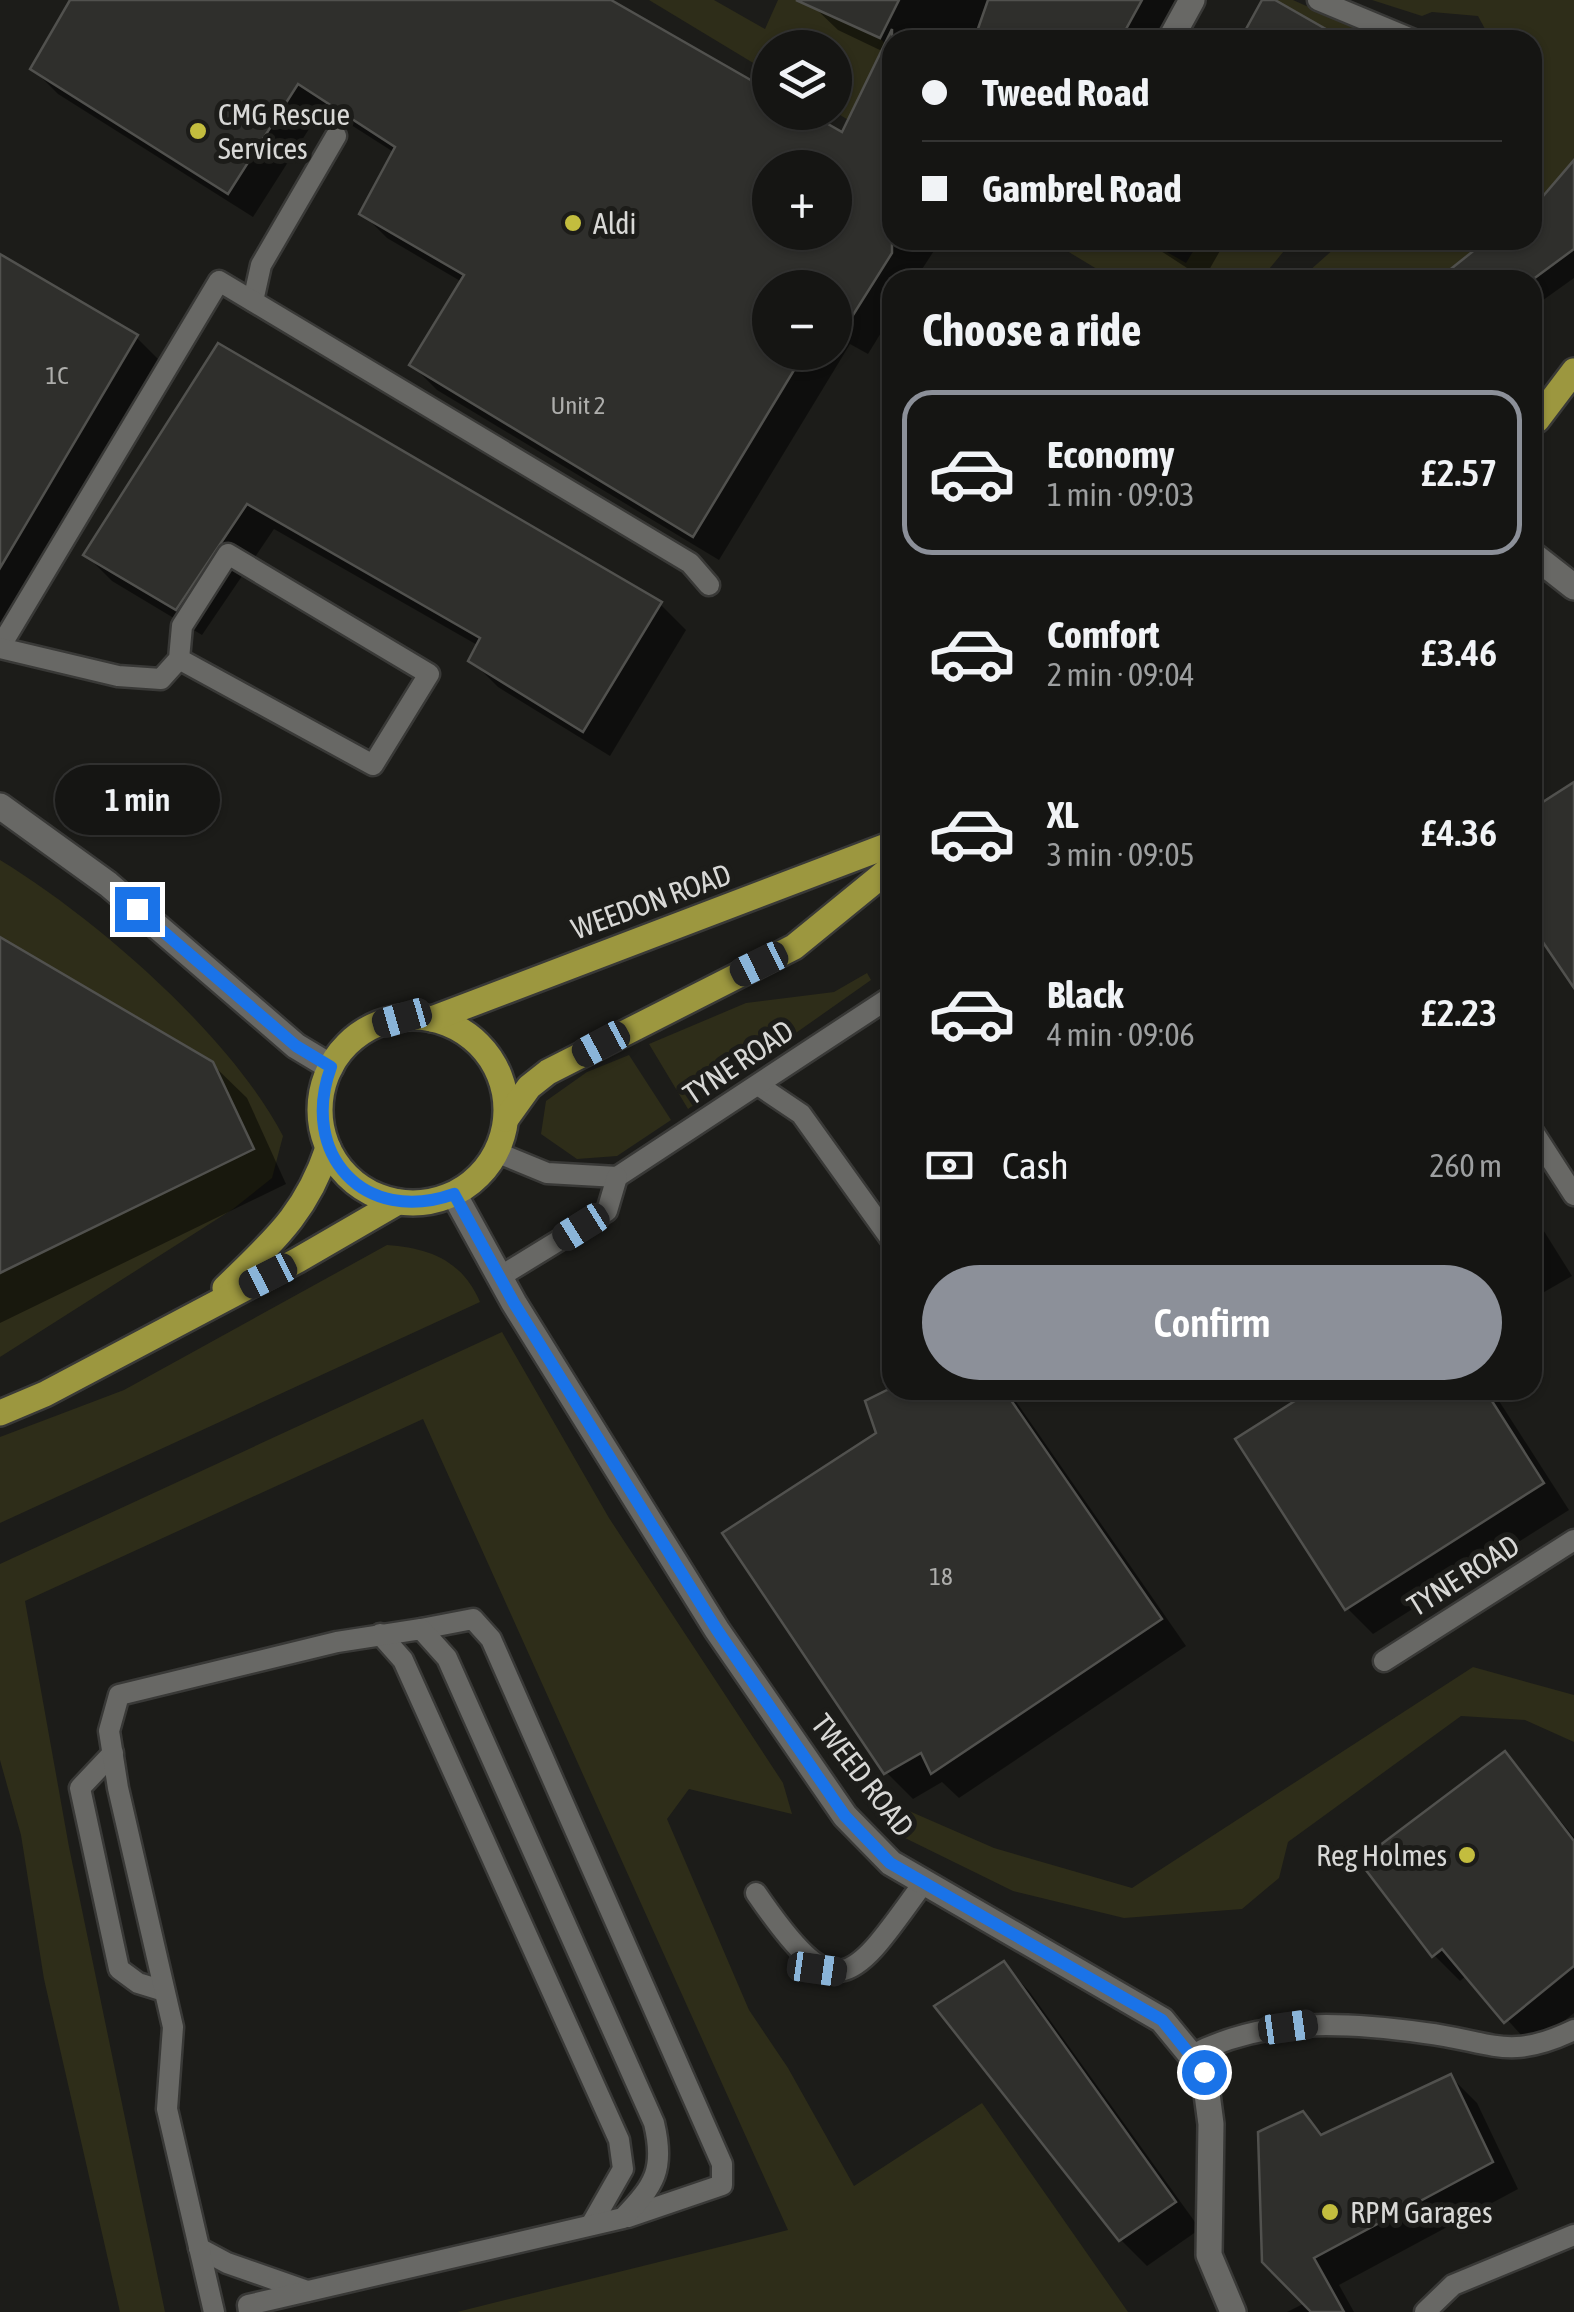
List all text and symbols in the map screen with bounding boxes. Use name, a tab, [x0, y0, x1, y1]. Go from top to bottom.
map controls	[752, 30, 852, 370]
button: layers	[752, 30, 852, 130]
text: Tweed Road	[982, 71, 1149, 114]
place label: CMG Rescue Services	[218, 97, 350, 165]
marker: CMG Rescue Services	[187, 120, 209, 142]
button: +	[752, 150, 852, 250]
text: Gambrel Road	[982, 167, 1181, 210]
place label: Aldi	[593, 206, 636, 240]
marker: Aldi	[562, 212, 584, 234]
button: −	[752, 270, 852, 370]
text: Choose a ride	[922, 304, 1141, 356]
house number: 1C	[45, 361, 69, 389]
house number: Unit 2	[550, 391, 606, 419]
icon: car	[927, 428, 1017, 518]
text: Economy	[1047, 433, 1174, 476]
text: £2.57	[1421, 451, 1497, 494]
text: 1 min · 09:03	[1047, 476, 1194, 513]
icon: car	[927, 608, 1017, 698]
text: Comfort	[1047, 613, 1159, 656]
text: £3.46	[1421, 631, 1497, 674]
text: 2 min · 09:04	[1047, 656, 1194, 693]
callout: 1 min	[54, 764, 220, 834]
text: 1 min	[105, 781, 170, 818]
icon: car	[927, 788, 1017, 878]
text: XL	[1047, 793, 1079, 836]
text: £4.36	[1421, 811, 1497, 854]
text: 3 min · 09:05	[1047, 836, 1194, 873]
street label: WEEDON ROAD	[567, 856, 735, 946]
route end	[115, 887, 160, 932]
car	[725, 937, 793, 991]
icon: car	[927, 968, 1017, 1058]
text: Black	[1047, 973, 1124, 1016]
text: £2.23	[1421, 991, 1497, 1034]
car	[369, 995, 435, 1041]
street label: TYNE ROAD	[677, 1013, 799, 1111]
text: 4 min · 09:06	[1047, 1016, 1194, 1053]
car	[567, 1017, 635, 1071]
icon: cash	[922, 1138, 977, 1193]
text: Cash	[1002, 1144, 1069, 1187]
text: 260 m	[1429, 1147, 1502, 1184]
car	[548, 1198, 614, 1256]
car	[234, 1249, 302, 1303]
button: Confirm	[922, 1265, 1502, 1380]
street label: TYNE ROAD	[1401, 1528, 1525, 1622]
house number: 18	[929, 1562, 953, 1590]
street label: TWEED ROAD	[805, 1707, 921, 1843]
place label: Reg Holmes	[1316, 1838, 1447, 1872]
marker: Reg Holmes	[1456, 1844, 1478, 1866]
car	[785, 1950, 849, 1988]
car	[1256, 2008, 1320, 2046]
route start	[1182, 2050, 1227, 2095]
place label: RPM Garages	[1350, 2195, 1492, 2229]
marker: RPM Garages	[1319, 2201, 1341, 2223]

